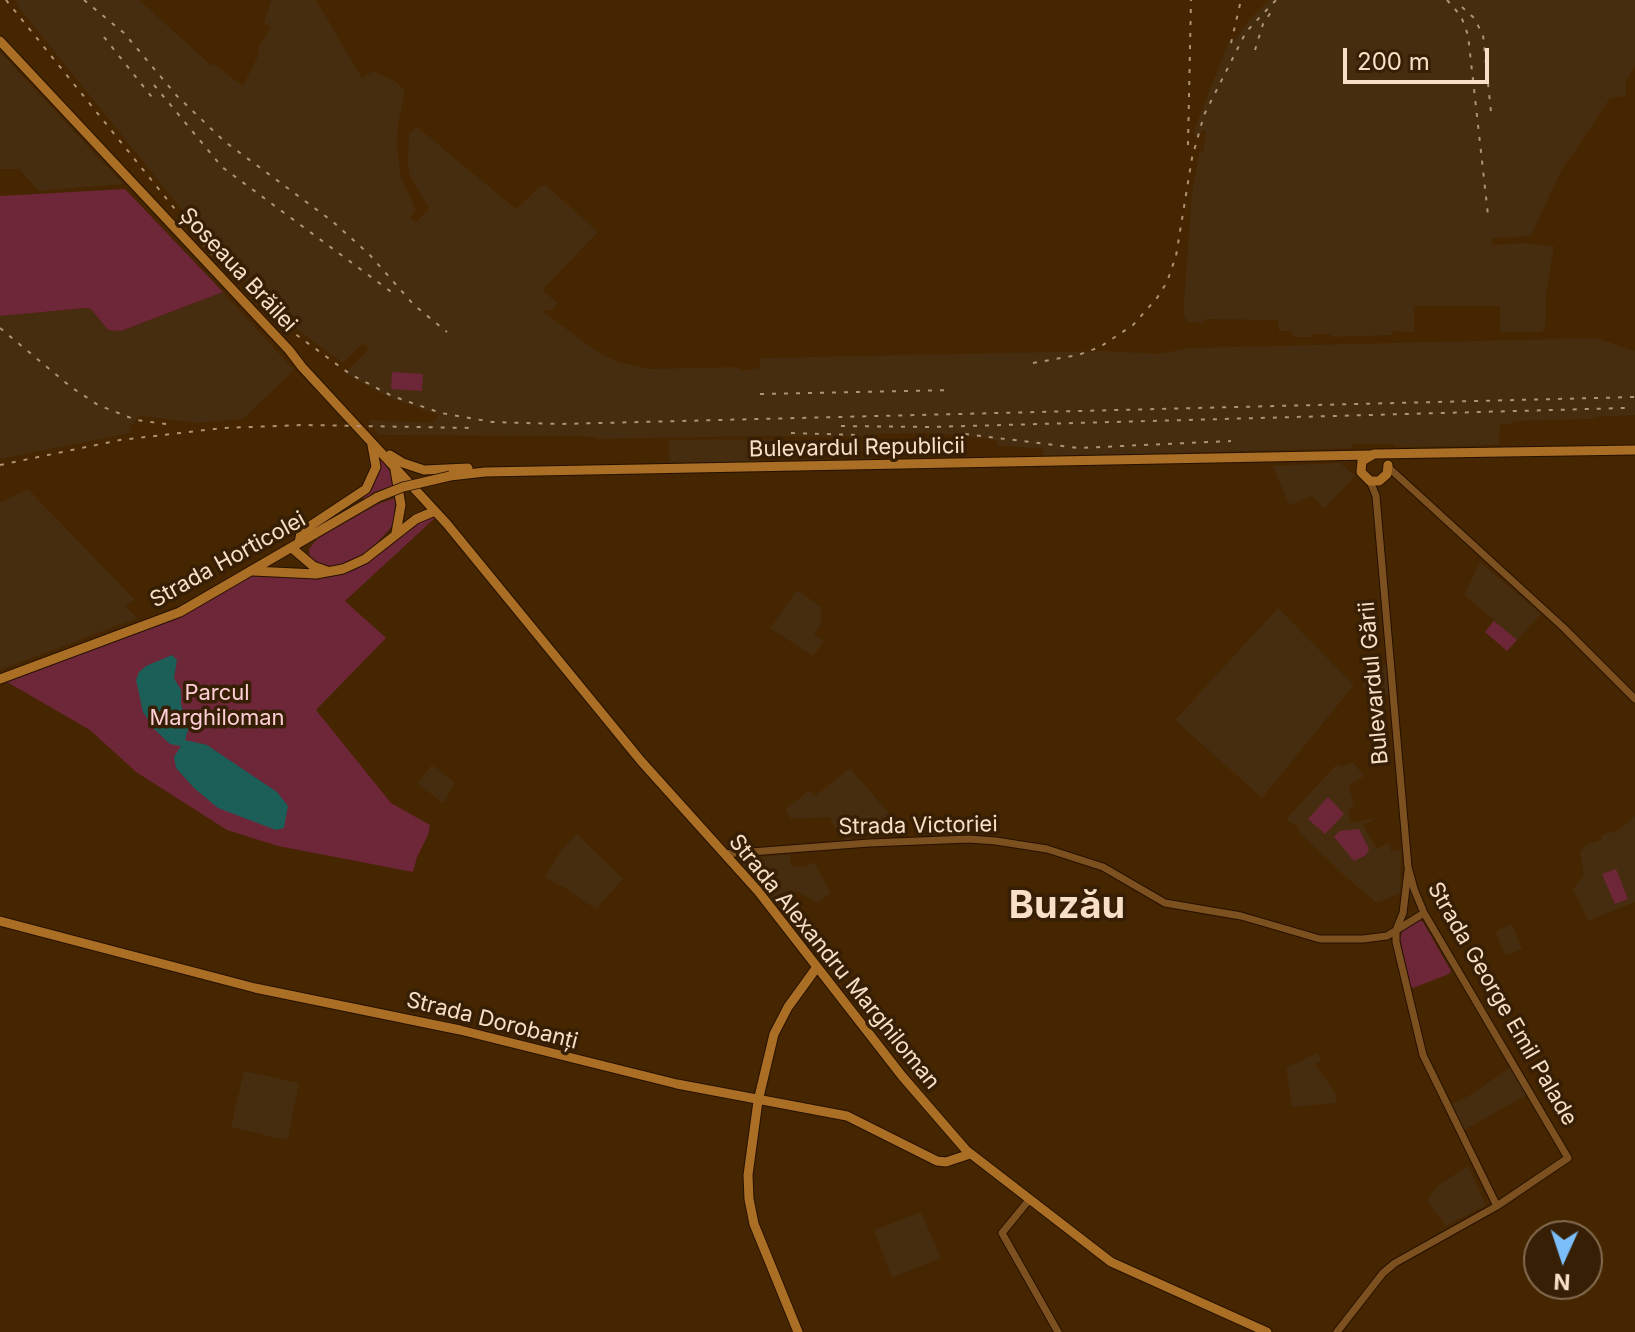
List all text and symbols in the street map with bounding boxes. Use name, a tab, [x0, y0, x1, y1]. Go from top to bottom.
scale bar	[1347, 32, 1493, 82]
text: 200 m	[1357, 47, 1430, 76]
street label: Șoseaua Brăilei	[174, 203, 302, 337]
street label: Bulevardul Republicii	[749, 433, 965, 463]
street label: Strada Horticolei	[146, 506, 310, 614]
street label: Bulevardul Gării	[1354, 600, 1394, 766]
park label: Parcul Marghiloman	[149, 680, 285, 732]
street label: Strada Victoriei	[838, 811, 998, 841]
street label: Strada Alexandru Marghiloman	[723, 829, 945, 1095]
street label: Strada George Emil Palade	[1421, 878, 1583, 1130]
district label: Buzău	[1009, 884, 1125, 930]
street label: Strada Dorobanți	[404, 987, 580, 1055]
north arrow	[1523, 1220, 1603, 1300]
text: N	[1553, 1269, 1571, 1295]

